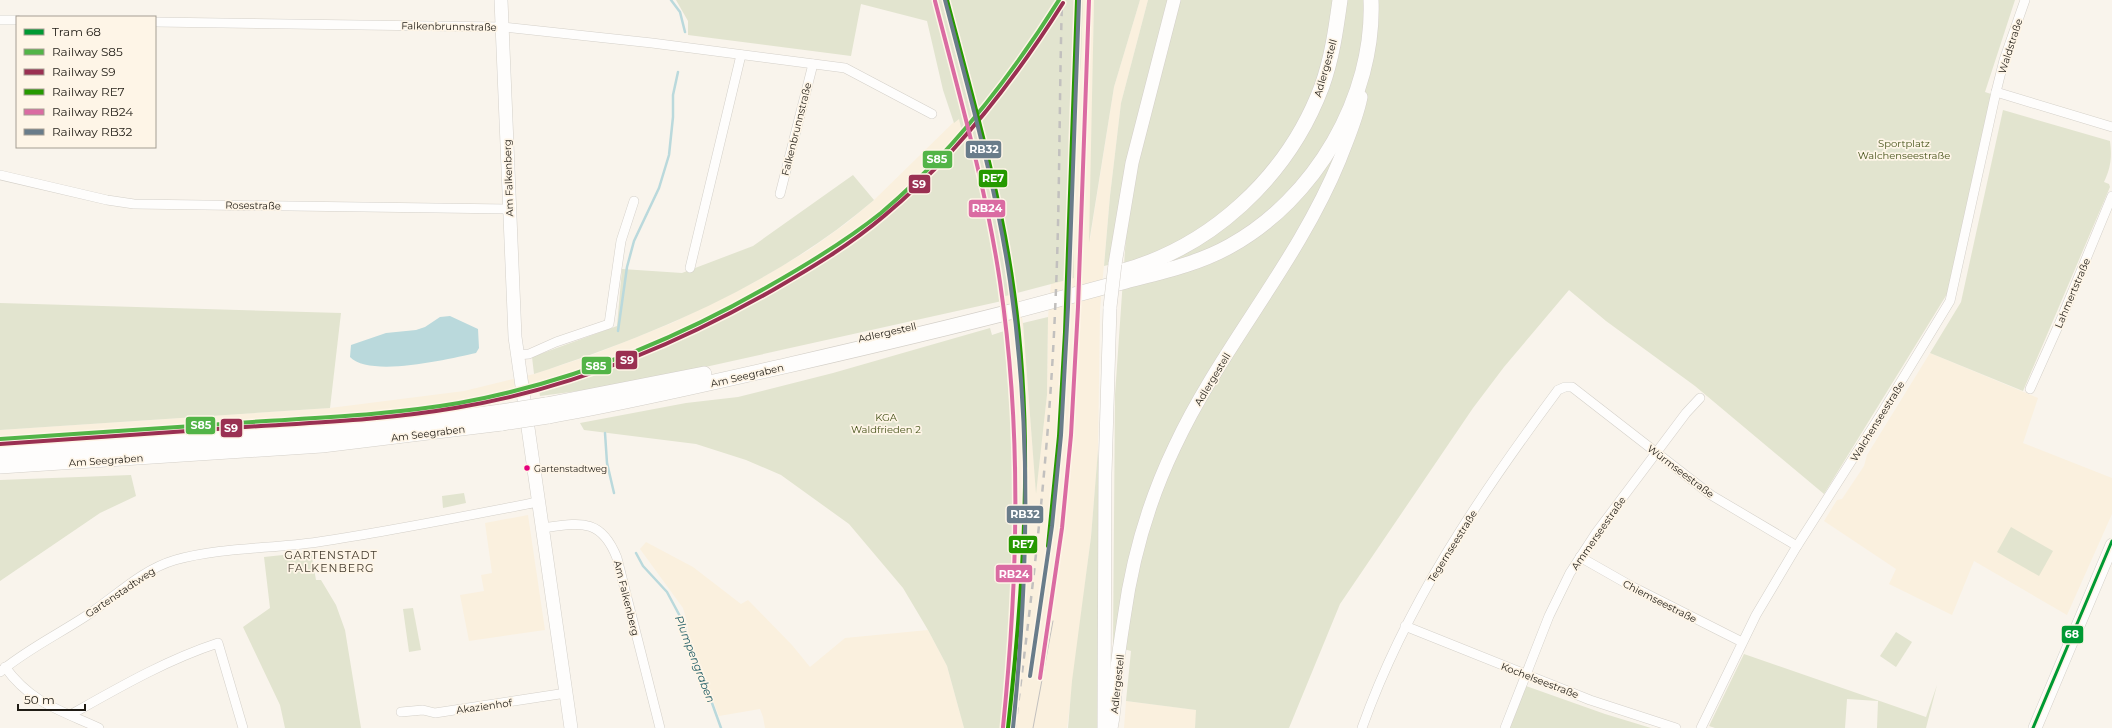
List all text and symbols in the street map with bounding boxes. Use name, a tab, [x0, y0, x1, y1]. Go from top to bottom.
legend	[16, 16, 156, 148]
street label: Waldstraße	[1995, 17, 2025, 75]
street label: Falkenbrunnstraße	[401, 19, 497, 34]
text: Tram 68	[52, 24, 101, 39]
street label: Adlergestell	[1311, 38, 1340, 99]
text: Railway S85	[52, 44, 123, 59]
text: Railway S9	[52, 64, 116, 79]
street label: Falkenbrunnstraße	[779, 81, 814, 177]
text: Railway RE7	[52, 84, 125, 99]
text: Railway RB24	[52, 104, 133, 119]
text: Railway RB32	[52, 124, 132, 139]
park label: Sportplatz Walchenseestraße	[1858, 137, 1950, 162]
street label: Am Falkenberg	[501, 139, 516, 217]
line badge: RB32	[965, 140, 1002, 159]
text: RB32	[969, 142, 999, 156]
line badge: S85	[922, 150, 953, 169]
text: S85	[927, 152, 948, 166]
line badge: RE7	[978, 169, 1008, 188]
text: RE7	[982, 171, 1004, 185]
line badge: S9	[908, 174, 931, 194]
text: S9	[912, 177, 926, 191]
street label: Rosestraße	[225, 199, 281, 212]
line badge: RB24	[968, 199, 1006, 218]
text: RB24	[972, 201, 1003, 215]
street label: Lahmertstraße	[2052, 256, 2093, 330]
street label: Adlergestell	[857, 319, 918, 346]
line badge: S9	[615, 350, 638, 370]
street label: Adlergestell	[1192, 350, 1233, 408]
text: S9	[620, 353, 634, 367]
line badge: S85	[581, 356, 612, 375]
text: S85	[586, 359, 607, 373]
street label: Am Seegraben	[709, 361, 785, 390]
street label: Walchenseestraße	[1847, 379, 1907, 464]
park label: KGA Waldfrieden 2	[851, 411, 921, 436]
line badge: S85	[185, 416, 216, 435]
text: S85	[191, 418, 212, 432]
line badge: S9	[220, 418, 243, 438]
text: S9	[224, 421, 238, 435]
street label: Am Seegraben	[390, 423, 466, 444]
street label: Würmseestraße	[1645, 442, 1717, 501]
street label: Am Seegraben	[68, 451, 144, 470]
marker: Gartenstadtweg	[522, 463, 532, 473]
place label: Gartenstadtweg	[534, 463, 607, 474]
street label: Ammerseestraße	[1568, 494, 1629, 572]
line badge: RB32	[1006, 505, 1044, 524]
text: RB32	[1010, 507, 1040, 521]
street label: Tegernseestraße	[1425, 508, 1480, 585]
line badge: RE7	[1008, 535, 1038, 554]
text: RE7	[1012, 537, 1034, 551]
district label: GARTENSTADT FALKENBERG	[284, 548, 378, 575]
street label: Am Falkenberg	[611, 559, 642, 637]
street label: Gartenstadtweg	[83, 564, 158, 621]
line badge: RB24	[995, 564, 1033, 583]
text: RB24	[999, 567, 1030, 581]
street label: Chiemseestraße	[1621, 577, 1699, 626]
water label: Plumpengraben	[672, 613, 718, 705]
line badge: 68	[2061, 625, 2084, 644]
text: 68	[2065, 627, 2079, 641]
street label: Adlergestell	[1108, 654, 1127, 714]
street label: Kochelseestraße	[1499, 660, 1581, 701]
scale bar	[18, 686, 85, 712]
text: 50 m	[24, 692, 55, 707]
street label: Akazienhof	[455, 696, 513, 717]

